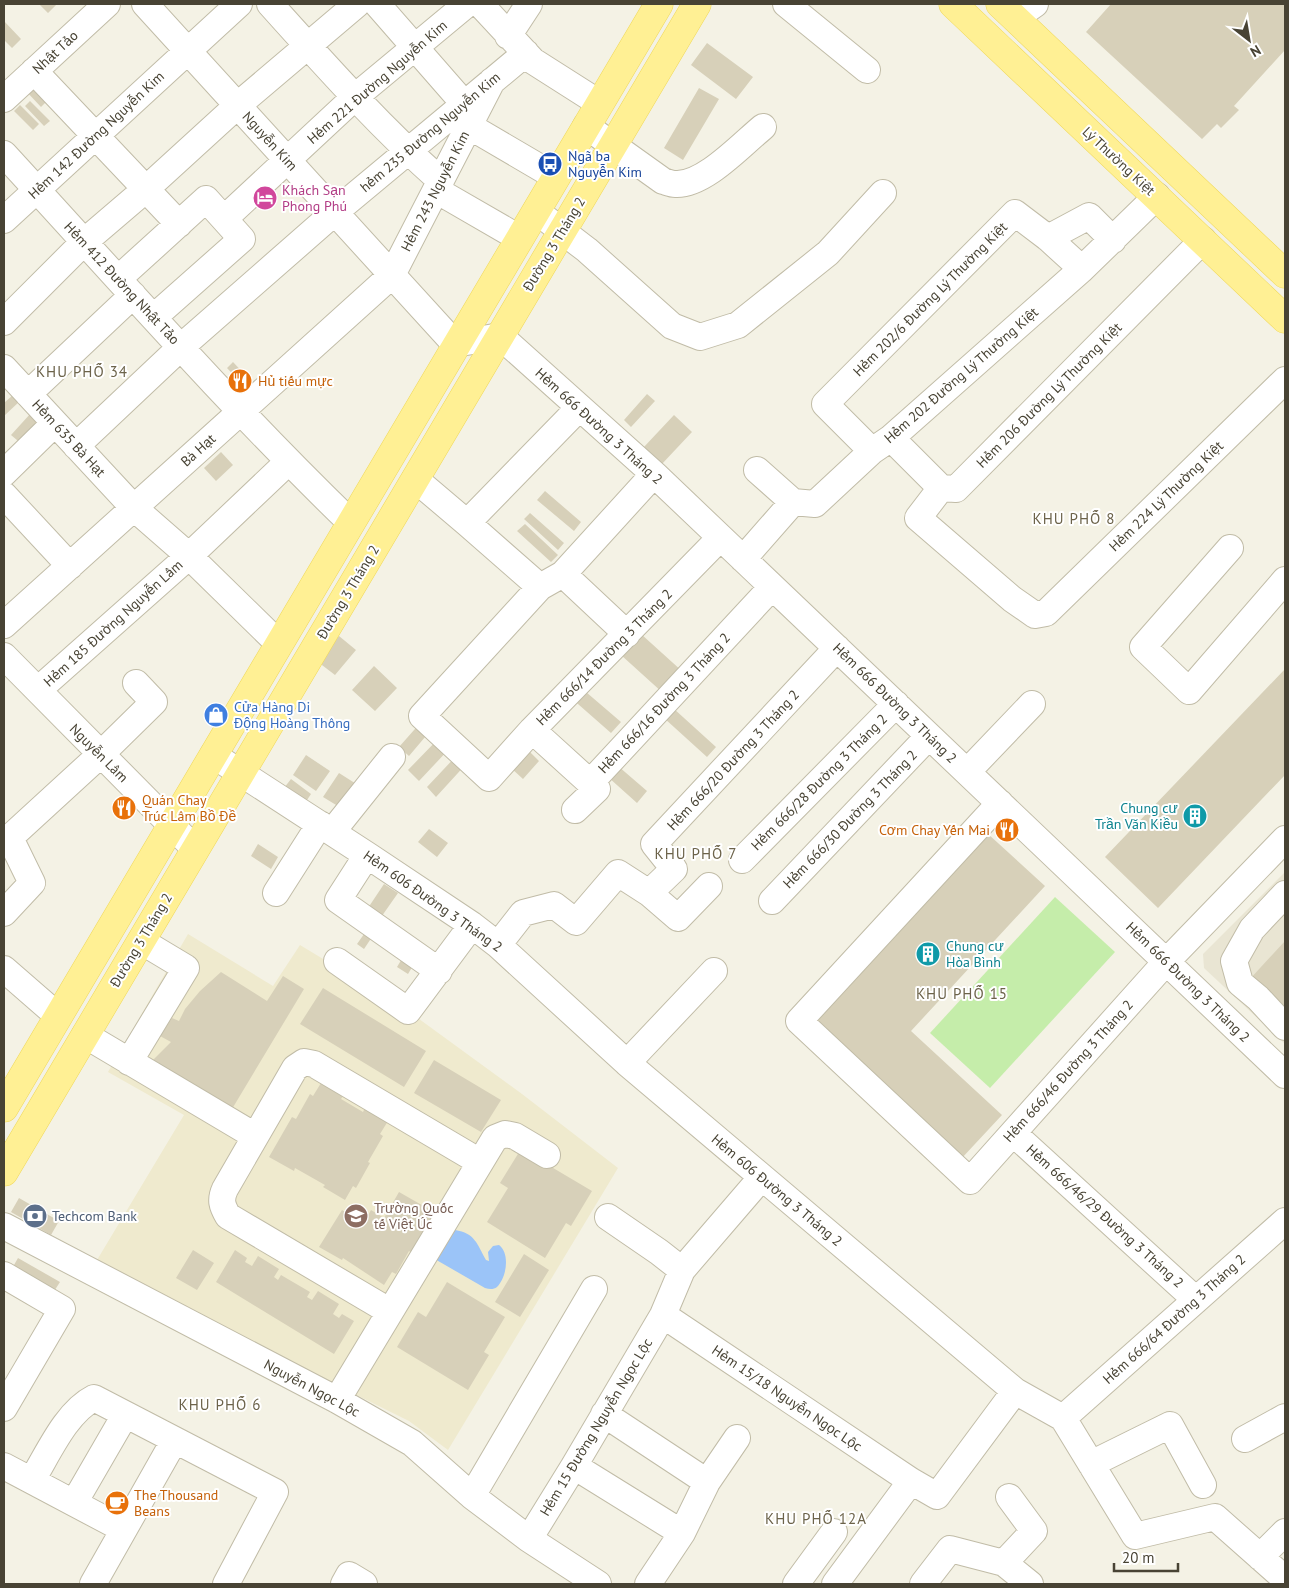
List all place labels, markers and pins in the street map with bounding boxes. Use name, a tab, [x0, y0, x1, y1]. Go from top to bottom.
place label: Ngã ba Nguyễn Kim	[568, 147, 642, 181]
bus stop icon: Ngã ba Nguyễn Kim	[537, 151, 563, 177]
place label: Khách Sạn Phong Phú	[282, 181, 347, 215]
hotel icon: Khách Sạn Phong Phú	[252, 185, 278, 211]
restaurant icon: Hủ tiếu mực	[227, 368, 253, 394]
place label: Hủ tiếu mực	[258, 372, 333, 390]
place label: Cửa Hàng Di Động Hoàng Thông	[233, 698, 350, 732]
shop icon: Cửa Hàng Di Động Hoàng Thông	[203, 702, 229, 728]
place label: Quán Chay Trúc Lâm Bồ Đề	[142, 791, 237, 825]
restaurant icon: Quán Chay Trúc Lâm Bồ Đề	[111, 795, 137, 821]
place label: Chung cư Trần Văn Kiều	[1095, 799, 1178, 833]
building icon: Chung cư Trần Văn Kiều	[1182, 803, 1208, 829]
restaurant icon: Cơm Chay Yến Mai	[994, 817, 1020, 843]
place label: Cơm Chay Yến Mai	[879, 821, 990, 839]
place label: Chung cư Hòa Bình	[946, 937, 1004, 971]
building icon: Chung cư Hòa Bình	[915, 941, 941, 967]
place label: Trường Quốc tế Việt Úc	[374, 1199, 453, 1233]
bank icon: Techcom Bank	[22, 1203, 48, 1229]
school or university icon: Trường Quốc tế Việt Úc	[343, 1203, 369, 1229]
place label: Techcom Bank	[52, 1207, 137, 1225]
place label: The Thousand Beans	[134, 1486, 218, 1520]
cafe icon: The Thousand Beans	[104, 1490, 130, 1516]

